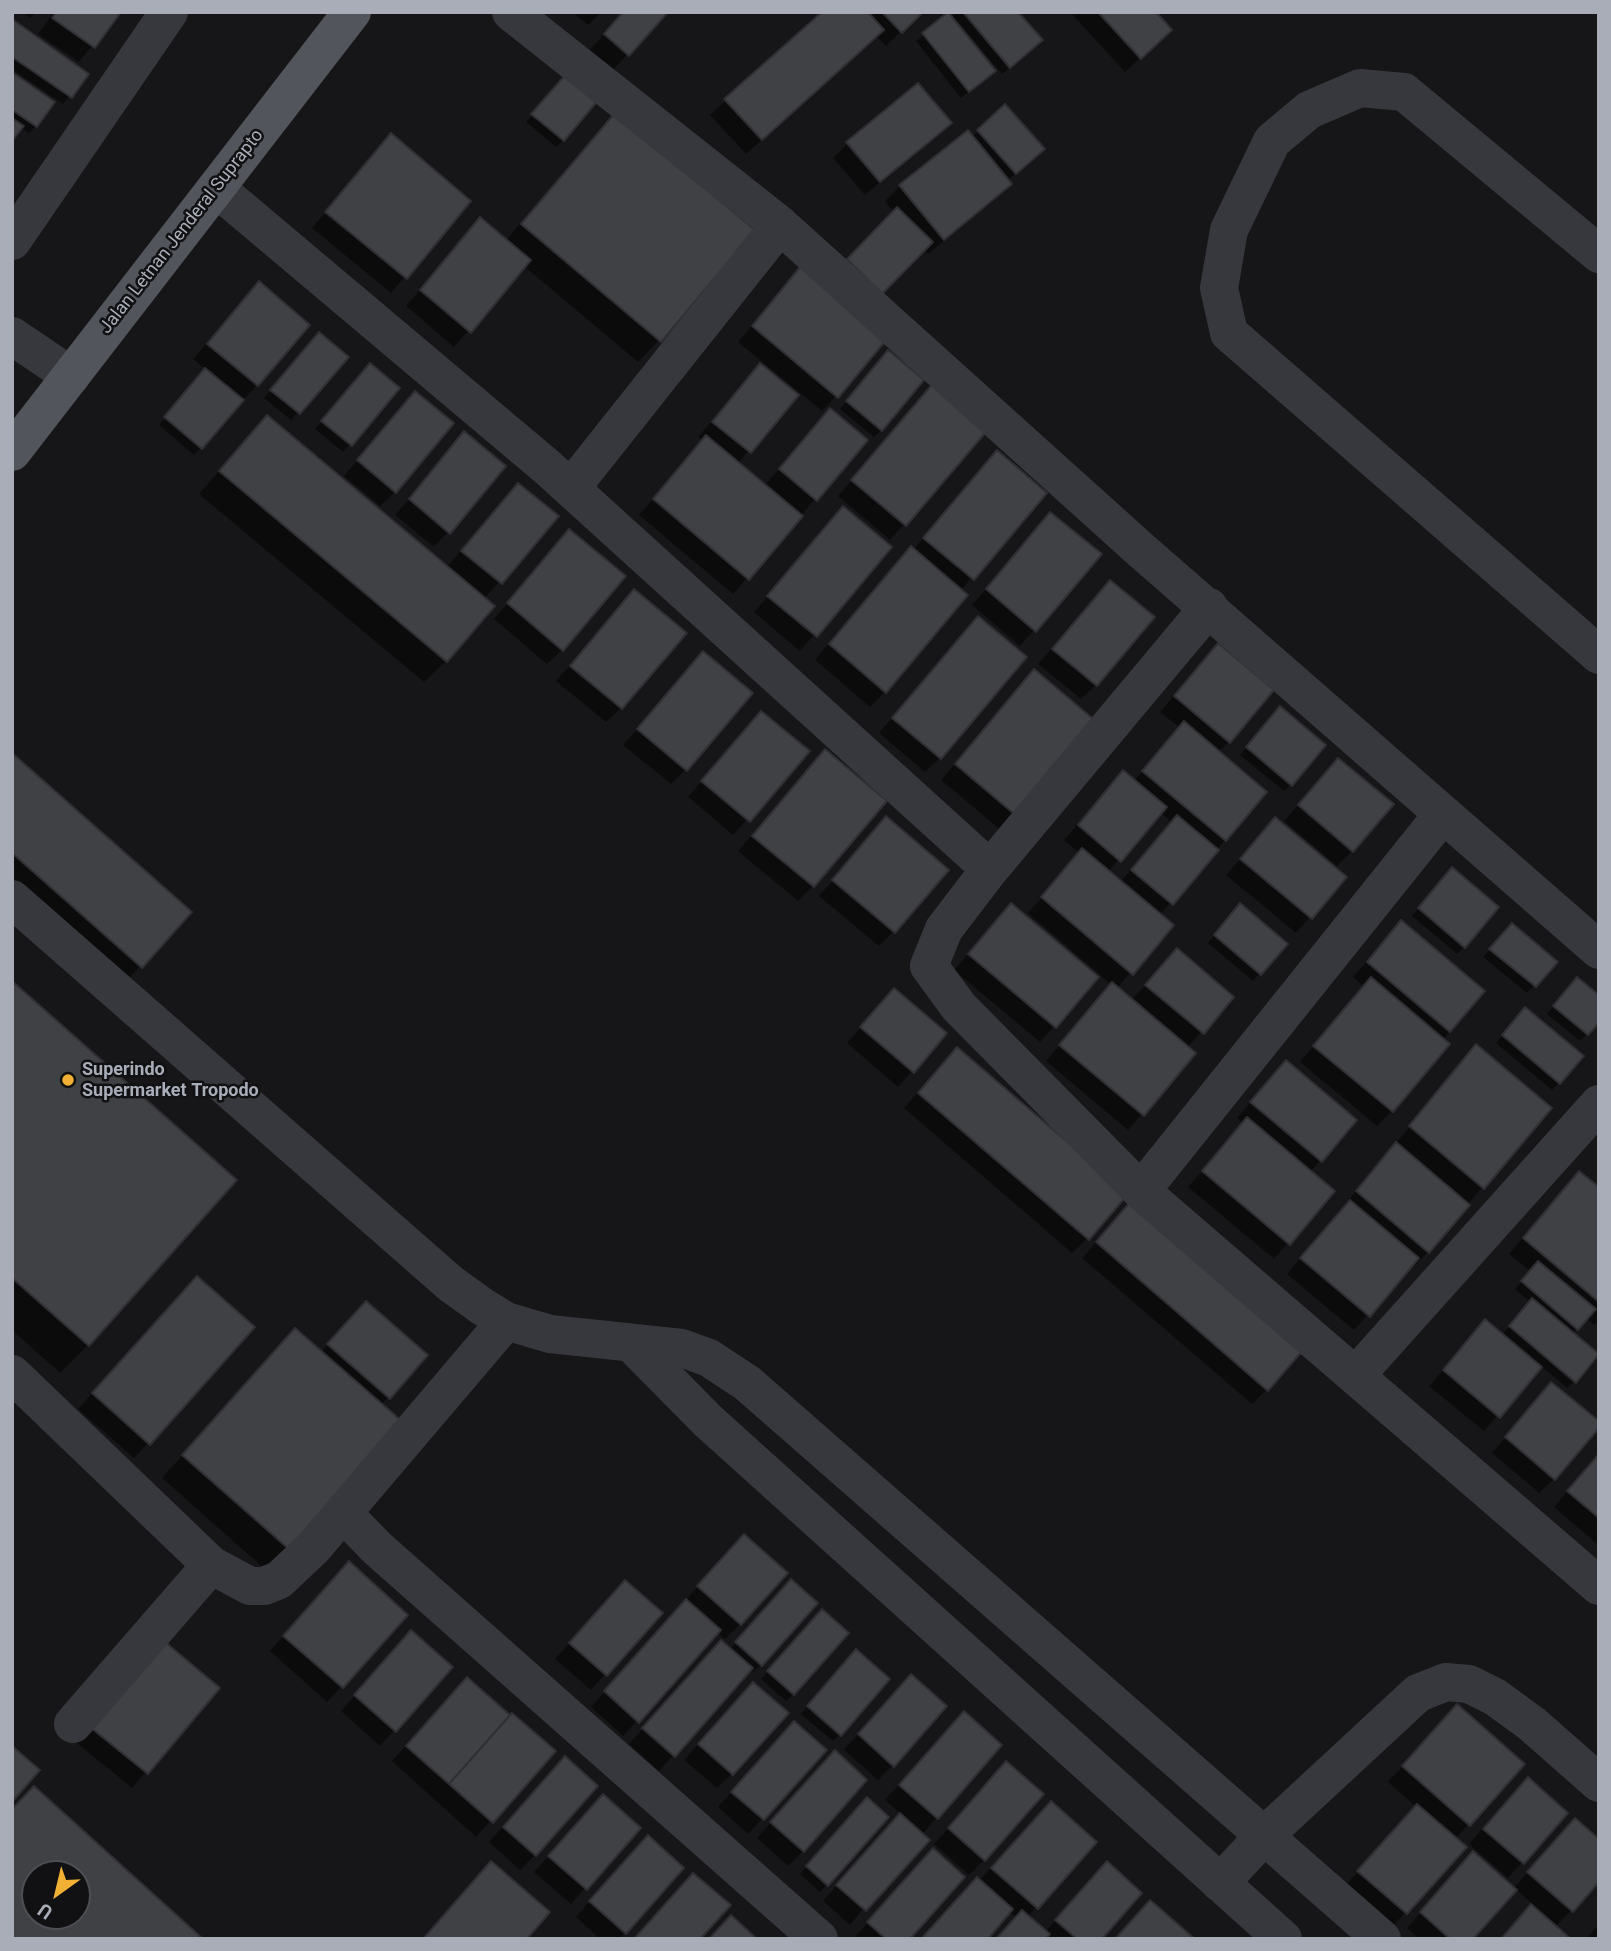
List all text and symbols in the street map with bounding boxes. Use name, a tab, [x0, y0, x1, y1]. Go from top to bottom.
street label: Jalan Letnan Jenderal Suprapto	[95, 126, 269, 338]
place label: Superindo Supermarket Tropodo	[82, 1059, 259, 1102]
marker: Superindo Supermarket Tropodo	[60, 1072, 76, 1088]
north arrow	[21, 1860, 91, 1930]
text: U	[33, 1898, 57, 1924]

